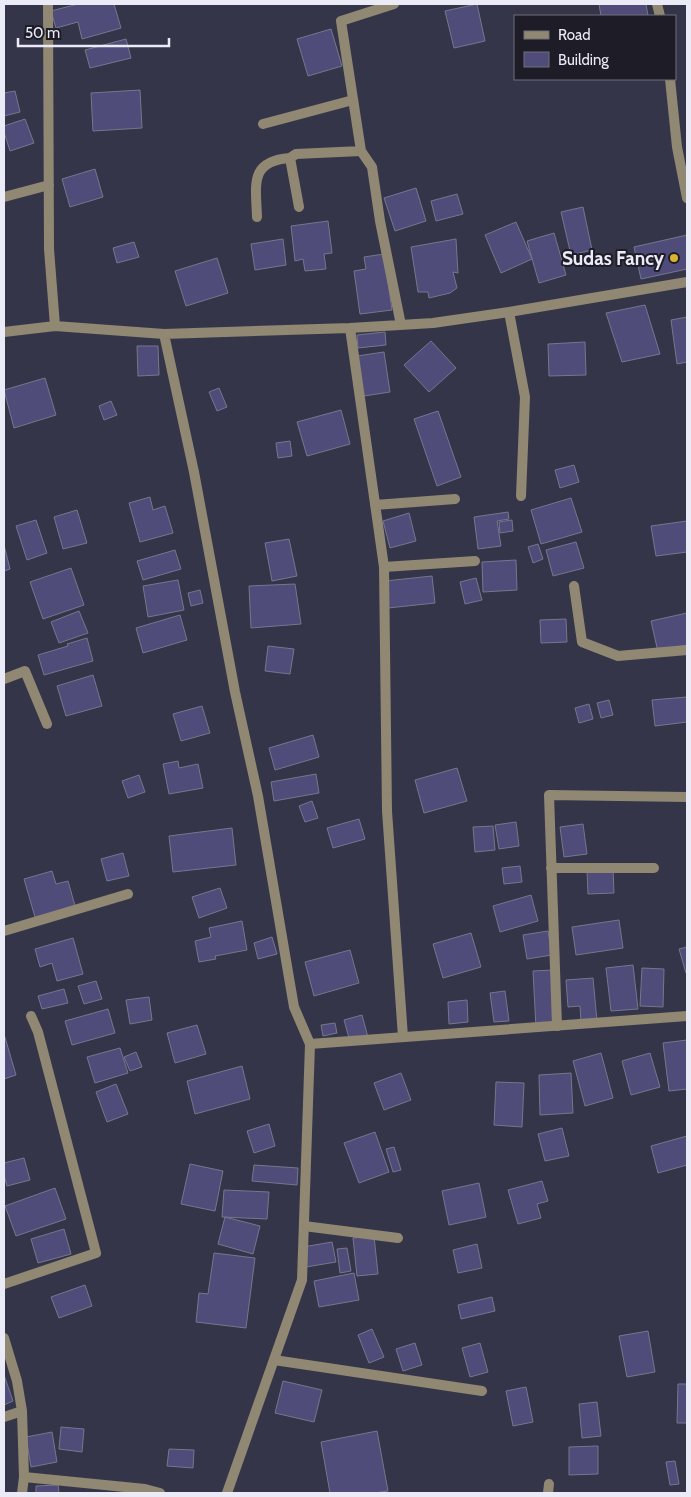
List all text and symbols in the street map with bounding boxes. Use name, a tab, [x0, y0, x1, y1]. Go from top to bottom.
scale bar	[18, 15, 169, 47]
legend	[514, 15, 676, 80]
text: 50 m	[25, 24, 60, 42]
text: Road	[558, 26, 591, 44]
text: Building	[558, 51, 609, 69]
place label: Sudas Fancy	[562, 247, 665, 270]
marker: Sudas Fancy	[668, 252, 680, 264]

